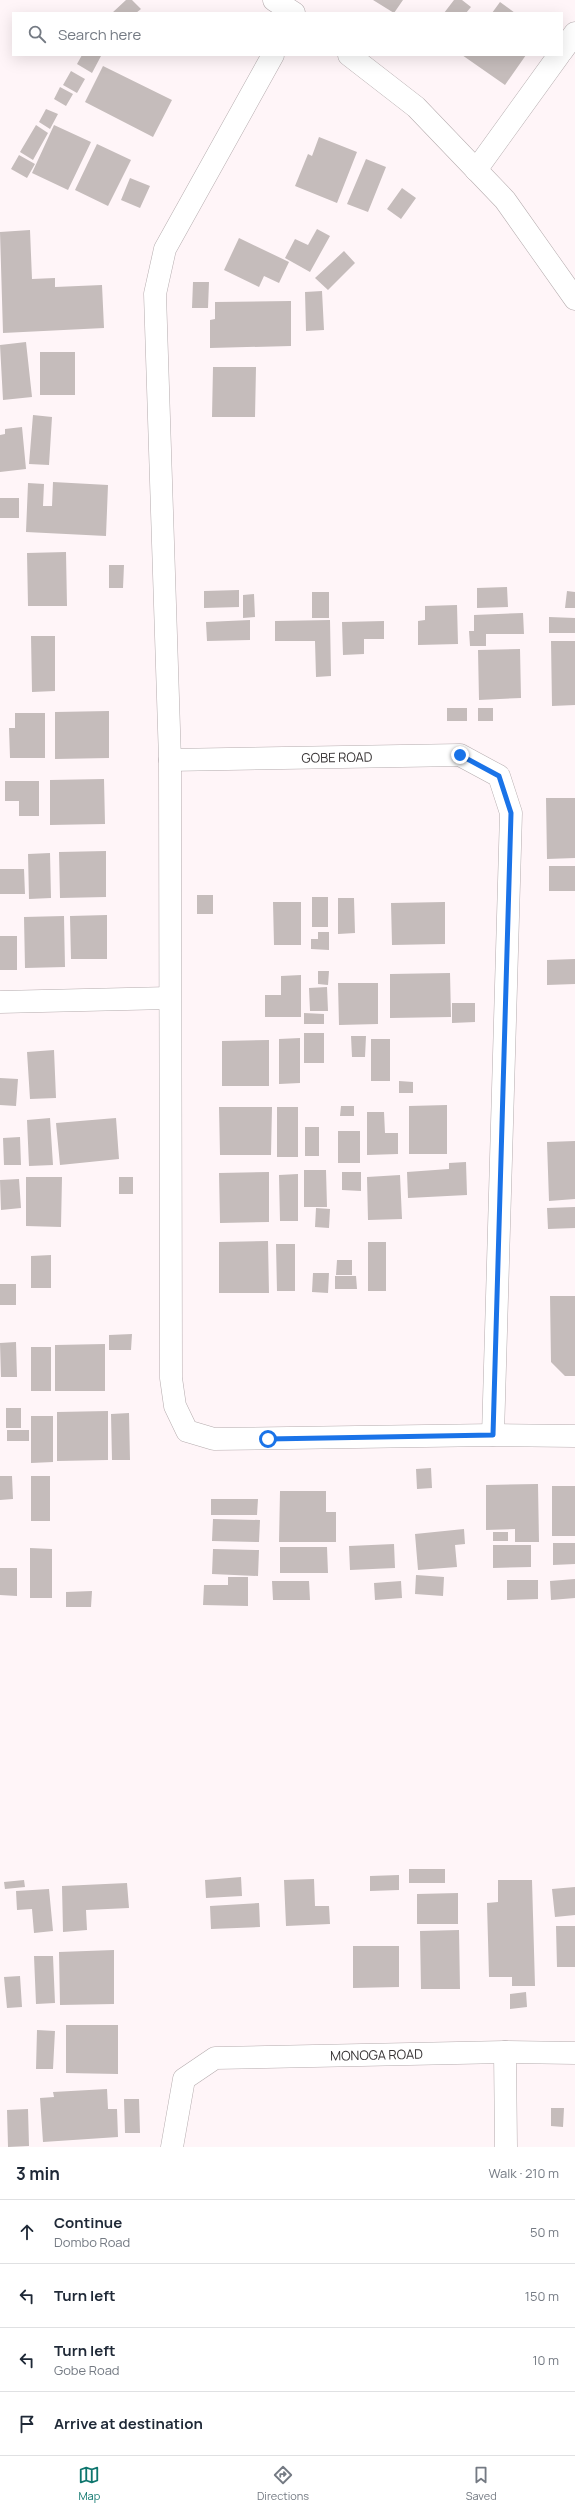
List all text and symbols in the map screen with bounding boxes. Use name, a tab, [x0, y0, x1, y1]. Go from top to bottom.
search box	[12, 12, 563, 56]
icon: search	[26, 23, 48, 45]
text: Search here	[58, 24, 141, 45]
route end	[451, 746, 469, 764]
street label: GOBE ROAD	[301, 748, 373, 767]
route start	[259, 1430, 277, 1448]
street label: MONOGA ROAD	[330, 2045, 423, 2065]
text: 3 min	[16, 2162, 60, 2185]
text: Walk · 210 m	[489, 2164, 559, 2182]
text: Continue	[54, 2212, 122, 2233]
icon: ahead	[16, 2221, 38, 2243]
text: 50 m	[530, 2223, 559, 2241]
text: Dombo Road	[54, 2233, 130, 2251]
icon: left	[16, 2285, 38, 2307]
text: Turn left	[54, 2285, 116, 2306]
text: 150 m	[525, 2287, 559, 2305]
text: Turn left	[54, 2340, 116, 2361]
icon: left	[16, 2349, 38, 2371]
text: 10 m	[532, 2351, 559, 2369]
text: Gobe Road	[54, 2361, 120, 2379]
icon: arrive	[16, 2413, 38, 2435]
text: Arrive at destination	[54, 2413, 203, 2434]
tab: Map	[78, 2464, 100, 2503]
tab: Directions	[257, 2464, 309, 2503]
tab: Saved	[466, 2464, 497, 2503]

